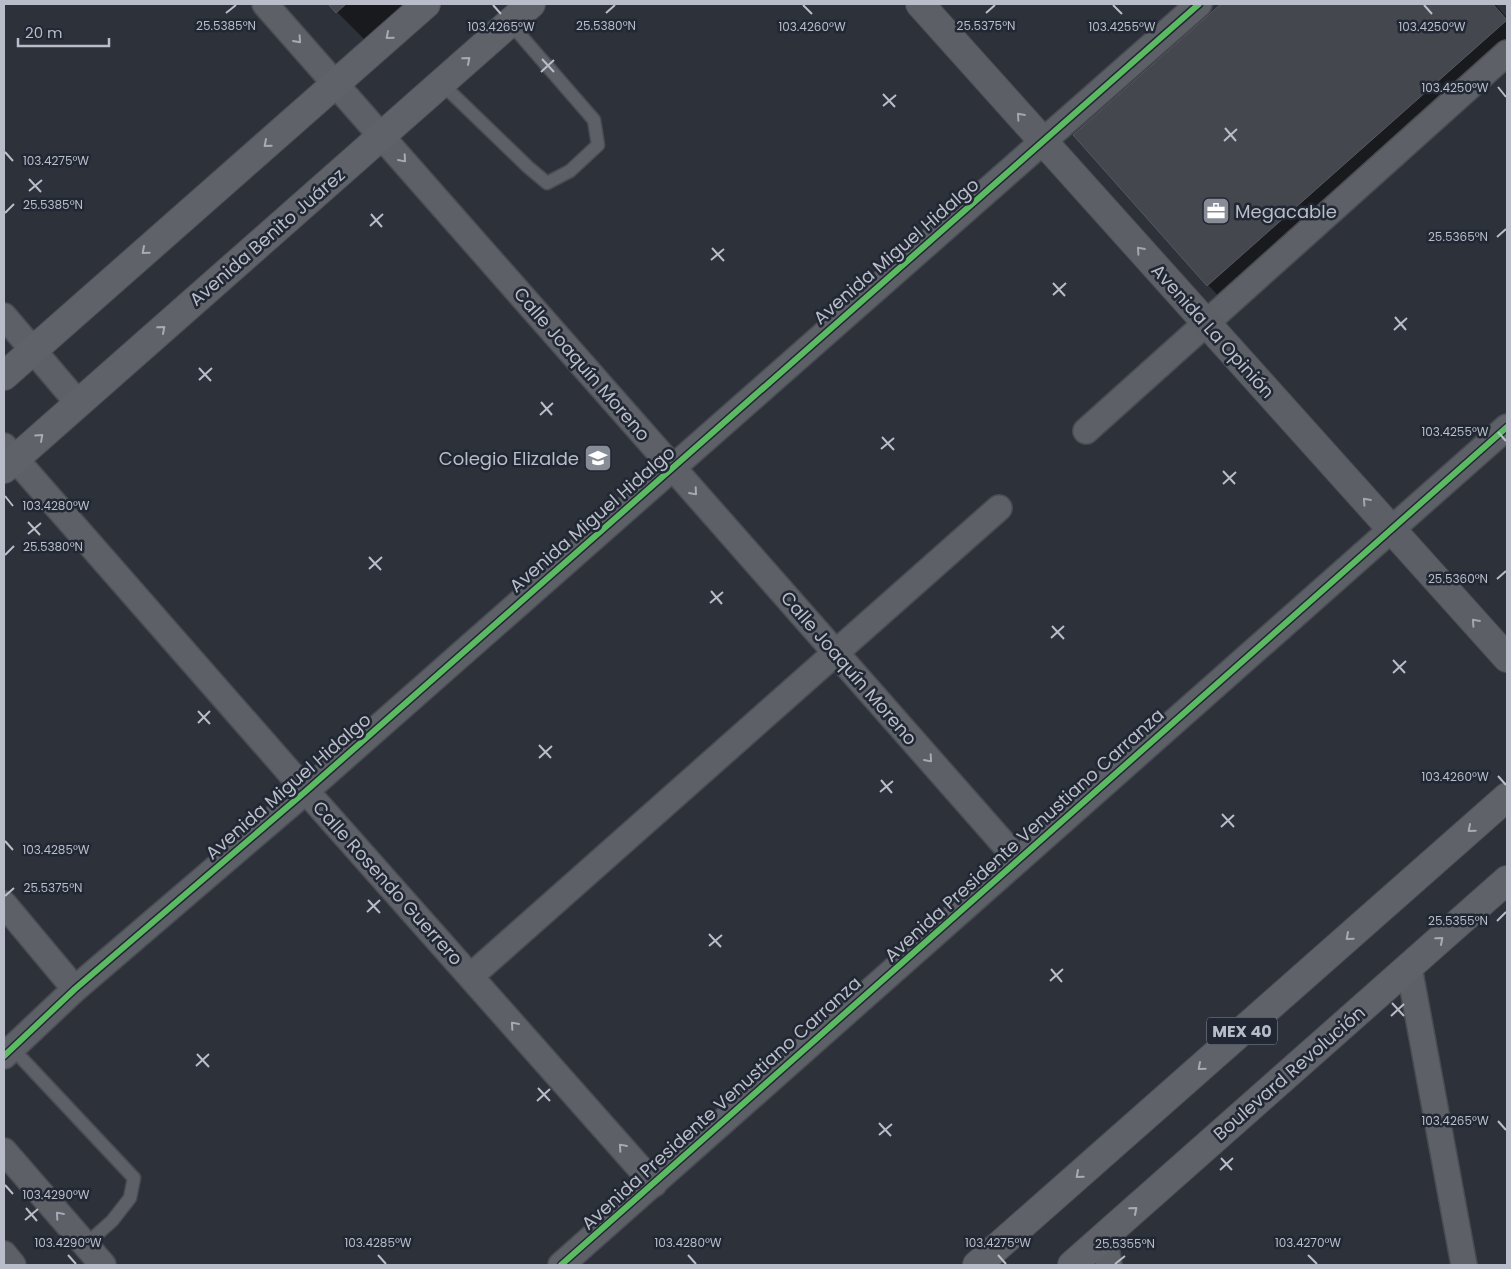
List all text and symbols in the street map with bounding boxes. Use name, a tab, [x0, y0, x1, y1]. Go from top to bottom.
scale bar	[18, 15, 109, 47]
text: 25.5385°N	[196, 17, 256, 34]
text: 25.5380°N	[576, 17, 636, 34]
text: 25.5375°N	[956, 17, 1016, 34]
text: 103.4265°W	[467, 18, 535, 35]
text: 103.4260°W	[778, 18, 846, 35]
text: 103.4255°W	[1088, 18, 1156, 35]
text: 103.4250°W	[1398, 18, 1466, 35]
text: 20 m	[25, 22, 63, 43]
one-way arrow	[386, 30, 395, 39]
one-way arrow	[292, 35, 301, 44]
one-way arrow	[462, 56, 471, 65]
text: 103.4250°W	[1421, 79, 1489, 96]
one-way arrow	[1017, 112, 1026, 121]
one-way arrow	[264, 138, 273, 147]
text: 103.4275°W	[23, 152, 89, 169]
one-way arrow	[397, 154, 406, 163]
street label: Avenida Benito Juárez	[184, 162, 350, 312]
street label: Avenida Miguel Hidalgo	[808, 172, 984, 330]
text: 25.5385°N	[23, 196, 83, 213]
office icon: Megacable	[1201, 196, 1231, 226]
place label: Megacable	[1235, 199, 1337, 224]
text: 25.5365°N	[1428, 228, 1488, 245]
one-way arrow	[142, 245, 151, 254]
one-way arrow	[1137, 246, 1146, 255]
street label: Avenida La Opinión	[1146, 258, 1280, 404]
street label: Calle Joaquín Moreno	[508, 282, 656, 446]
one-way arrow	[156, 326, 165, 335]
text: 103.4255°W	[1421, 423, 1489, 440]
one-way arrow	[35, 434, 44, 443]
street label: Avenida Miguel Hidalgo	[504, 440, 680, 598]
school or university icon: Colegio Elizalde	[583, 443, 613, 473]
place label: Colegio Elizalde	[439, 446, 579, 471]
one-way arrow	[689, 486, 698, 495]
text: 103.4280°W	[22, 497, 90, 514]
one-way arrow	[1363, 497, 1372, 506]
text: 25.5380°N	[23, 538, 83, 555]
text: 25.5360°N	[1428, 570, 1488, 587]
street label: Calle Joaquín Moreno	[775, 586, 923, 750]
one-way arrow	[1472, 618, 1481, 627]
street label: Avenida Presidente Venustiano Carranza	[879, 703, 1169, 967]
street label: Avenida Miguel Hidalgo	[200, 707, 376, 865]
one-way arrow	[923, 753, 932, 762]
text: 103.4260°W	[1421, 768, 1489, 785]
street label: Calle Rosendo Guerrero	[307, 795, 469, 971]
one-way arrow	[1467, 823, 1476, 832]
text: 103.4285°W	[22, 841, 90, 858]
text: 25.5375°N	[23, 879, 83, 896]
text: 25.5355°N	[1428, 912, 1488, 929]
one-way arrow	[1346, 931, 1355, 939]
one-way arrow	[1434, 937, 1443, 946]
street label: Avenida Presidente Venustiano Carranza	[576, 971, 866, 1235]
street label: Boulevard Revolución	[1208, 1000, 1370, 1146]
road number: MEX 40	[1207, 1018, 1277, 1044]
one-way arrow	[511, 1022, 520, 1031]
one-way arrow	[1198, 1062, 1207, 1070]
text: 103.4265°W	[1421, 1112, 1489, 1129]
one-way arrow	[618, 1144, 627, 1153]
one-way arrow	[1076, 1169, 1085, 1178]
text: 103.4290°W	[22, 1186, 90, 1203]
one-way arrow	[1129, 1207, 1138, 1216]
one-way arrow	[56, 1212, 65, 1221]
text: 103.4290°W	[34, 1234, 102, 1251]
text: 103.4285°W	[344, 1234, 412, 1251]
text: 103.4280°W	[654, 1234, 722, 1251]
text: 103.4275°W	[965, 1234, 1031, 1251]
text: 103.4270°W	[1275, 1234, 1341, 1251]
text: 25.5355°N	[1095, 1235, 1155, 1252]

